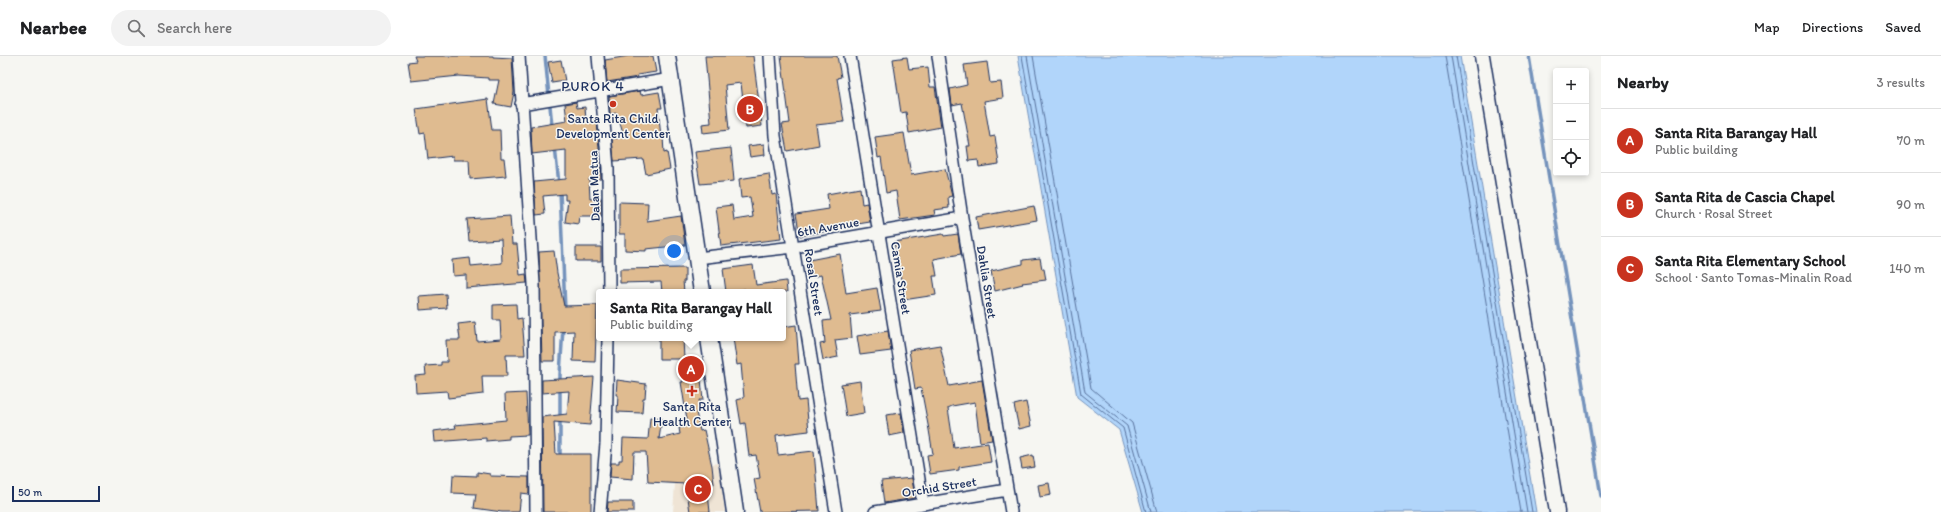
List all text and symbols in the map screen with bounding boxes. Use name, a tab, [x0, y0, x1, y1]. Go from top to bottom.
search box	[111, 10, 391, 46]
text: Nearbee	[20, 16, 87, 39]
icon: search	[125, 17, 147, 39]
text: Search here	[157, 19, 232, 37]
text: Map	[1754, 19, 1780, 36]
text: Directions	[1802, 19, 1863, 36]
text: Saved	[1885, 19, 1921, 36]
map controls	[1553, 68, 1589, 176]
button: +	[1553, 68, 1589, 104]
text: Nearby	[1617, 72, 1669, 92]
text: 3 results	[1876, 75, 1925, 90]
district label: PUROK 4	[561, 78, 625, 95]
pin: B	[737, 94, 763, 124]
marker: Santa Rita Child Development Center	[608, 99, 618, 109]
button: −	[1553, 104, 1589, 140]
place label: Santa Rita Child Development Center	[556, 111, 671, 141]
text: Santa Rita Barangay Hall	[1655, 124, 1817, 142]
text: A	[1626, 133, 1634, 148]
text: 70 m	[1897, 133, 1925, 148]
button: locate	[1553, 140, 1589, 176]
text: Public building	[1655, 142, 1738, 157]
street label: Dalan Matua	[585, 150, 603, 222]
text: Santa Rita de Cascia Chapel	[1655, 188, 1835, 206]
text: B	[1626, 197, 1634, 212]
text: 90 m	[1896, 197, 1925, 212]
text: Church · Rosal Street	[1655, 206, 1772, 221]
street label: 6th Avenue	[796, 214, 860, 240]
street label: Camia Street	[888, 240, 914, 316]
your location	[664, 241, 684, 261]
street label: Dahlia Street	[974, 244, 1000, 320]
street label: Rosal Street	[801, 247, 827, 317]
text: Santa Rita Elementary School	[1655, 252, 1846, 270]
text: C	[1626, 261, 1634, 276]
text: 140 m	[1889, 261, 1925, 276]
text: School · Santo Tomas-Minalin Road	[1655, 270, 1852, 285]
popup	[596, 289, 786, 341]
text: Santa Rita Barangay Hall	[610, 299, 772, 317]
text: Public building	[610, 317, 693, 332]
pin: A	[678, 354, 704, 384]
marker: Santa Rita Health Center	[686, 385, 698, 397]
place label: Santa Rita Health Center	[653, 399, 732, 429]
pin: C	[685, 474, 711, 504]
street label: Orchid Street	[901, 474, 978, 500]
scale bar	[12, 484, 100, 503]
text: 50 m	[18, 486, 42, 499]

